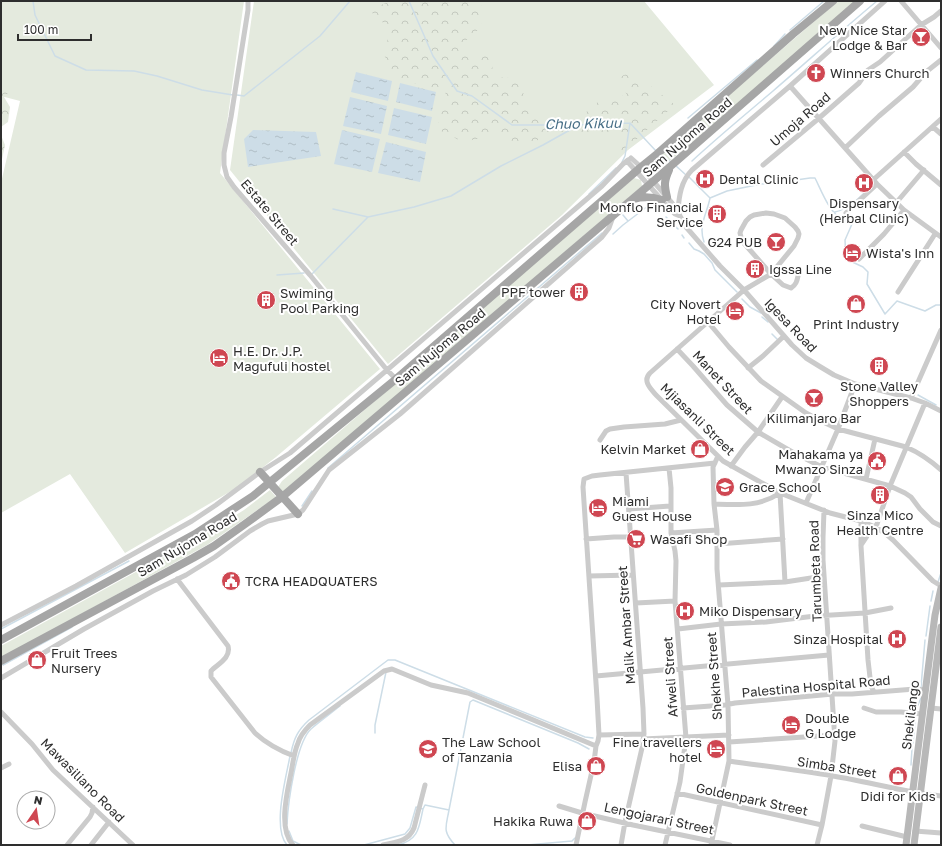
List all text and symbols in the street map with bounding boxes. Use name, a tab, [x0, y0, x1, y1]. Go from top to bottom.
scale bar	[18, 16, 91, 42]
text: 100 m	[24, 22, 58, 37]
place label: New Nice Star Lodge & Bar	[819, 22, 907, 53]
bar icon: New Nice Star Lodge & Bar	[910, 26, 932, 48]
church icon: Winners Church	[805, 62, 827, 84]
place label: Winners Church	[830, 65, 929, 81]
street label: Umoja Road	[767, 88, 833, 150]
street label: Sam Nujoma Road	[639, 94, 735, 180]
water label: Chuo Kikuu	[544, 114, 623, 132]
hospital icon: Dental Clinic	[694, 168, 716, 190]
place label: Dental Clinic	[719, 171, 799, 187]
hospital icon: Dispensary (Herbal Clinic)	[853, 172, 875, 194]
street label: Estate Street	[238, 176, 302, 248]
place label: Dispensary (Herbal Clinic)	[819, 195, 909, 226]
place label: Monflo Financial Service	[600, 199, 703, 230]
building icon: Monflo Financial Service	[706, 203, 728, 225]
bar icon: G24 PUB	[765, 231, 787, 253]
place label: G24 PUB	[707, 234, 762, 250]
hotel icon: Wista's Inn	[841, 242, 863, 264]
place label: Wista's Inn	[866, 245, 934, 261]
building icon: Igssa Line	[744, 258, 766, 280]
place label: Igssa Line	[769, 261, 832, 277]
building icon: PPF tower	[568, 281, 590, 303]
place label: PPF tower	[501, 284, 565, 300]
place label: Swiming Pool Parking	[280, 285, 359, 316]
building icon: Swiming Pool Parking	[255, 289, 277, 311]
shop icon: Print Industry	[845, 293, 867, 315]
street label: Igesa Road	[761, 295, 821, 355]
place label: City Novert Hotel	[650, 296, 721, 327]
hotel icon: City Novert Hotel	[724, 300, 746, 322]
street label: Sam Nujoma Road	[391, 304, 489, 390]
place label: Print Industry	[813, 316, 900, 332]
place label: H.E. Dr. J.P. Magufuli hostel	[233, 343, 330, 374]
hotel icon: H.E. Dr. J.P. Magufuli hostel	[208, 347, 230, 369]
street label: Manet Street	[690, 347, 756, 417]
building icon: Stone Valley Shoppers	[868, 355, 890, 377]
place label: Stone Valley Shoppers	[840, 378, 919, 409]
street label: Mjiasanli Street	[658, 380, 738, 458]
bar icon: Kilimanjaro Bar	[803, 387, 825, 409]
place label: Kilimanjaro Bar	[767, 410, 861, 426]
shop icon: Kelvin Market	[689, 438, 711, 460]
place label: Kelvin Market	[600, 441, 686, 457]
place label: Mahakama ya Mwanzo Sinza	[775, 446, 863, 477]
public building icon: Mahakama ya Mwanzo Sinza	[866, 450, 888, 472]
school or university icon: Grace School	[714, 476, 736, 498]
place label: Grace School	[739, 479, 822, 495]
building icon: Sinza Mico Health Centre	[869, 484, 891, 506]
place label: Miami Guest House	[612, 493, 692, 524]
hotel icon: Miami Guest House	[587, 497, 609, 519]
place label: Sinza Mico Health Centre	[836, 507, 924, 538]
street label: Sam Nujoma Road	[134, 508, 240, 580]
street label: Tarumbeta Road	[805, 520, 825, 622]
supermarket icon: Wasafi Shop	[625, 528, 647, 550]
place label: Wasafi Shop	[650, 531, 727, 547]
street label: Malik Ambar Street	[614, 565, 638, 685]
public building icon: TCRA HEADQUATERS	[220, 570, 242, 592]
place label: TCRA HEADQUATERS	[245, 573, 378, 589]
hospital icon: Miko Dispensary	[674, 600, 696, 622]
place label: Miko Dispensary	[699, 603, 802, 619]
hospital icon: Sinza Hospital	[886, 628, 908, 650]
street label: Shekhe Street	[703, 631, 725, 721]
place label: Sinza Hospital	[793, 631, 883, 647]
street label: Afweli Street	[659, 636, 681, 718]
place label: Fruit Trees Nursery	[51, 645, 118, 676]
shop icon: Fruit Trees Nursery	[26, 649, 48, 671]
street label: Palestina Hospital Road	[741, 672, 891, 700]
street label: Shekilango	[898, 679, 922, 751]
place label: Double G Lodge	[805, 710, 856, 741]
hotel icon: Double G Lodge	[780, 714, 802, 736]
place label: The Law School of Tanzania	[442, 734, 541, 765]
place label: Fine travellers hotel	[613, 734, 702, 765]
street label: Mawasiliano Road	[38, 735, 128, 825]
school or university icon: The Law School of Tanzania	[417, 738, 439, 760]
hotel icon: Fine travellers hotel	[705, 738, 727, 760]
street label: Simba Street	[796, 753, 878, 781]
shop icon: Elisa	[585, 755, 607, 777]
place label: Elisa	[552, 758, 582, 774]
shop icon: Didi for Kids	[887, 765, 909, 787]
street label: Goldenpark Street	[695, 779, 809, 819]
place label: Didi for Kids	[860, 788, 936, 804]
north arrow	[16, 790, 56, 830]
text: N	[33, 792, 44, 807]
street label: Lengojarari Street	[603, 799, 715, 837]
shop icon: Hakika Ruwa	[576, 810, 598, 832]
place label: Hakika Ruwa	[493, 813, 573, 829]

